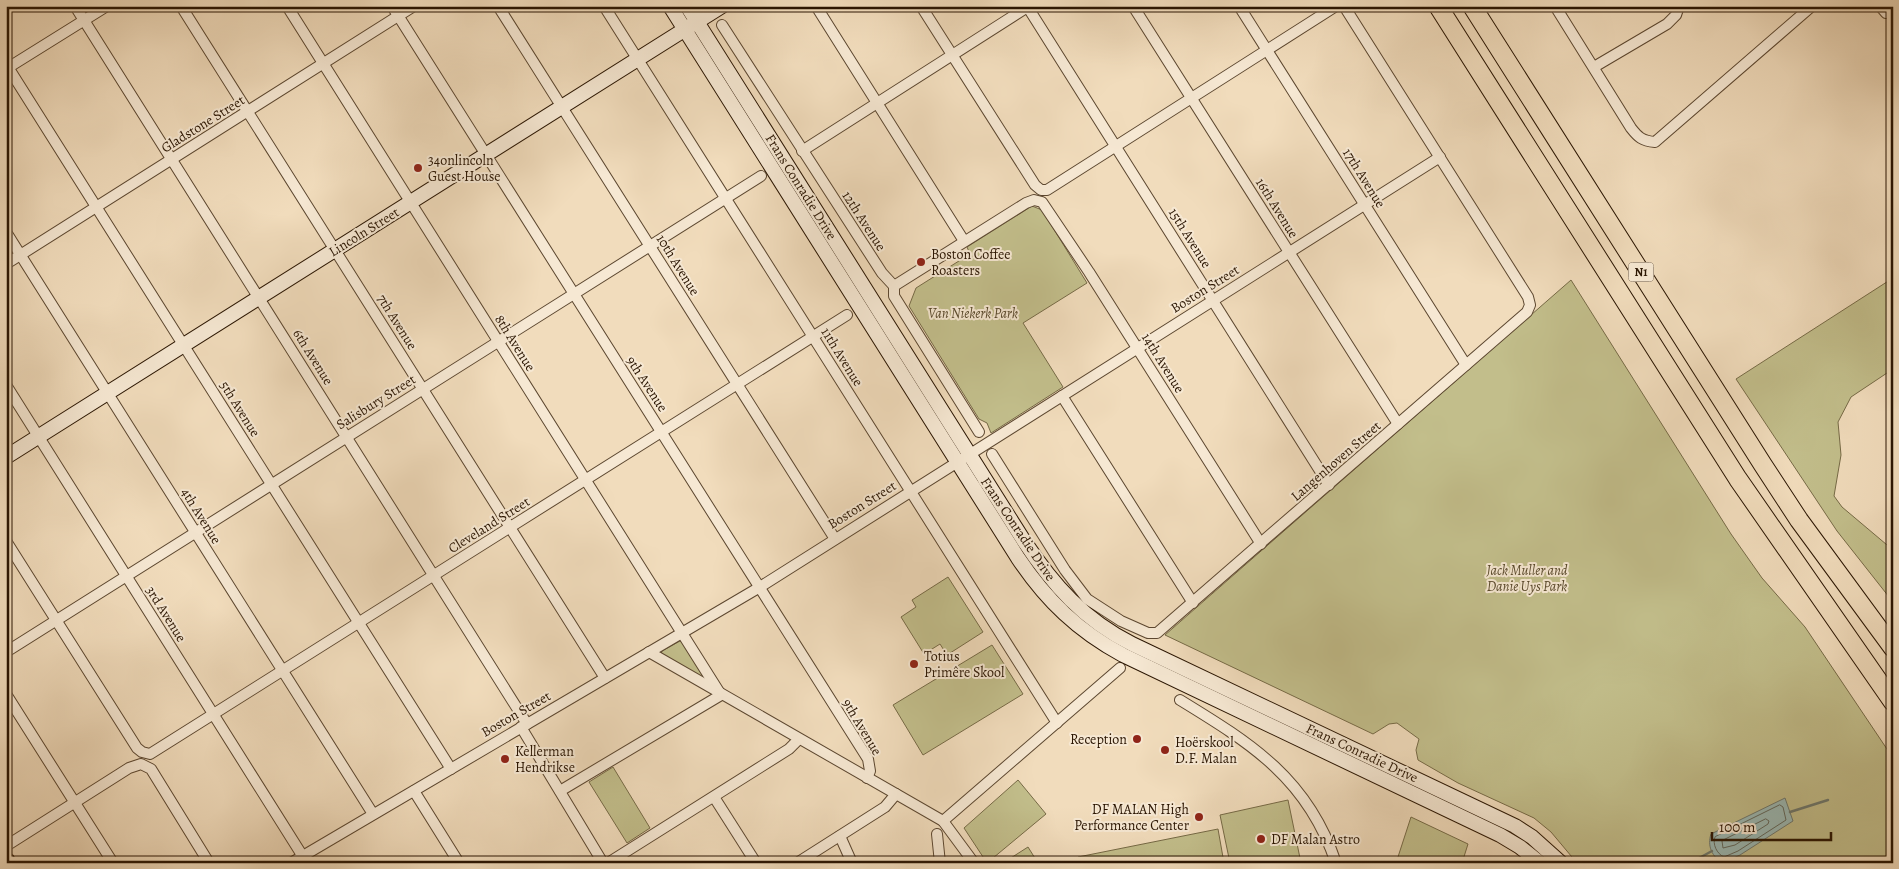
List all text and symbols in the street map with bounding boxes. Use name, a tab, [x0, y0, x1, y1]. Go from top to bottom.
street label: Gladstone Street	[158, 91, 249, 157]
street label: Frans Conradie Drive	[761, 130, 841, 244]
street label: 17th Avenue	[1338, 144, 1390, 212]
place label: 34onlincoln Guest House	[428, 151, 501, 186]
marker: 34onlincoln Guest House	[412, 162, 424, 174]
street label: 16th Avenue	[1251, 174, 1303, 242]
street label: 12th Avenue	[838, 187, 890, 255]
street label: Lincoln Street	[325, 203, 403, 261]
street label: 15th Avenue	[1164, 204, 1216, 272]
street label: 10th Avenue	[652, 231, 704, 299]
place label: Boston Coffee Roasters	[931, 245, 1010, 280]
marker: Boston Coffee Roasters	[915, 256, 927, 268]
street label: Boston Street	[1167, 260, 1243, 318]
road number: N1	[1628, 262, 1654, 282]
street label: 7th Avenue	[372, 290, 422, 354]
park label: Van Niekerk Park	[928, 304, 1018, 323]
street label: 8th Avenue	[490, 311, 540, 375]
street label: 11th Avenue	[816, 324, 868, 390]
street label: 6th Avenue	[288, 325, 338, 389]
street label: 14th Avenue	[1137, 329, 1189, 397]
street label: 9th Avenue	[622, 352, 672, 416]
street label: Salisbury Street	[333, 370, 420, 434]
street label: 5th Avenue	[215, 377, 265, 441]
street label: Langenhoven Street	[1287, 416, 1385, 505]
street label: Frans Conradie Drive	[976, 473, 1060, 585]
street label: Boston Street	[824, 476, 900, 534]
street label: 4th Avenue	[176, 484, 226, 548]
street label: Cleveland Street	[445, 492, 534, 558]
park label: Jack Muller and Danie Uys Park	[1486, 561, 1568, 596]
street label: 3rd Avenue	[141, 582, 191, 646]
place label: Totius Primêre Skool	[924, 647, 1005, 682]
marker: Totius Primêre Skool	[908, 658, 920, 670]
street label: Boston Street	[478, 686, 555, 742]
street label: 9th Avenue	[838, 695, 886, 759]
street label: Frans Conradie Drive	[1303, 719, 1421, 787]
place label: Reception	[1070, 730, 1127, 749]
marker: Reception	[1131, 733, 1143, 745]
place label: Hoërskool D.F. Malan	[1175, 733, 1237, 768]
place label: Kellerman Hendrikse	[515, 742, 575, 777]
marker: Hoërskool D.F. Malan	[1159, 744, 1171, 756]
marker: Kellerman Hendrikse	[499, 753, 511, 765]
place label: DF MALAN High Performance Center	[1074, 800, 1190, 835]
scale bar	[1712, 809, 1830, 841]
marker: DF MALAN High Performance Center	[1193, 811, 1205, 823]
text: 100 m	[1719, 817, 1756, 837]
place label: DF Malan Astro	[1271, 830, 1360, 849]
marker: DF Malan Astro	[1255, 833, 1267, 845]

